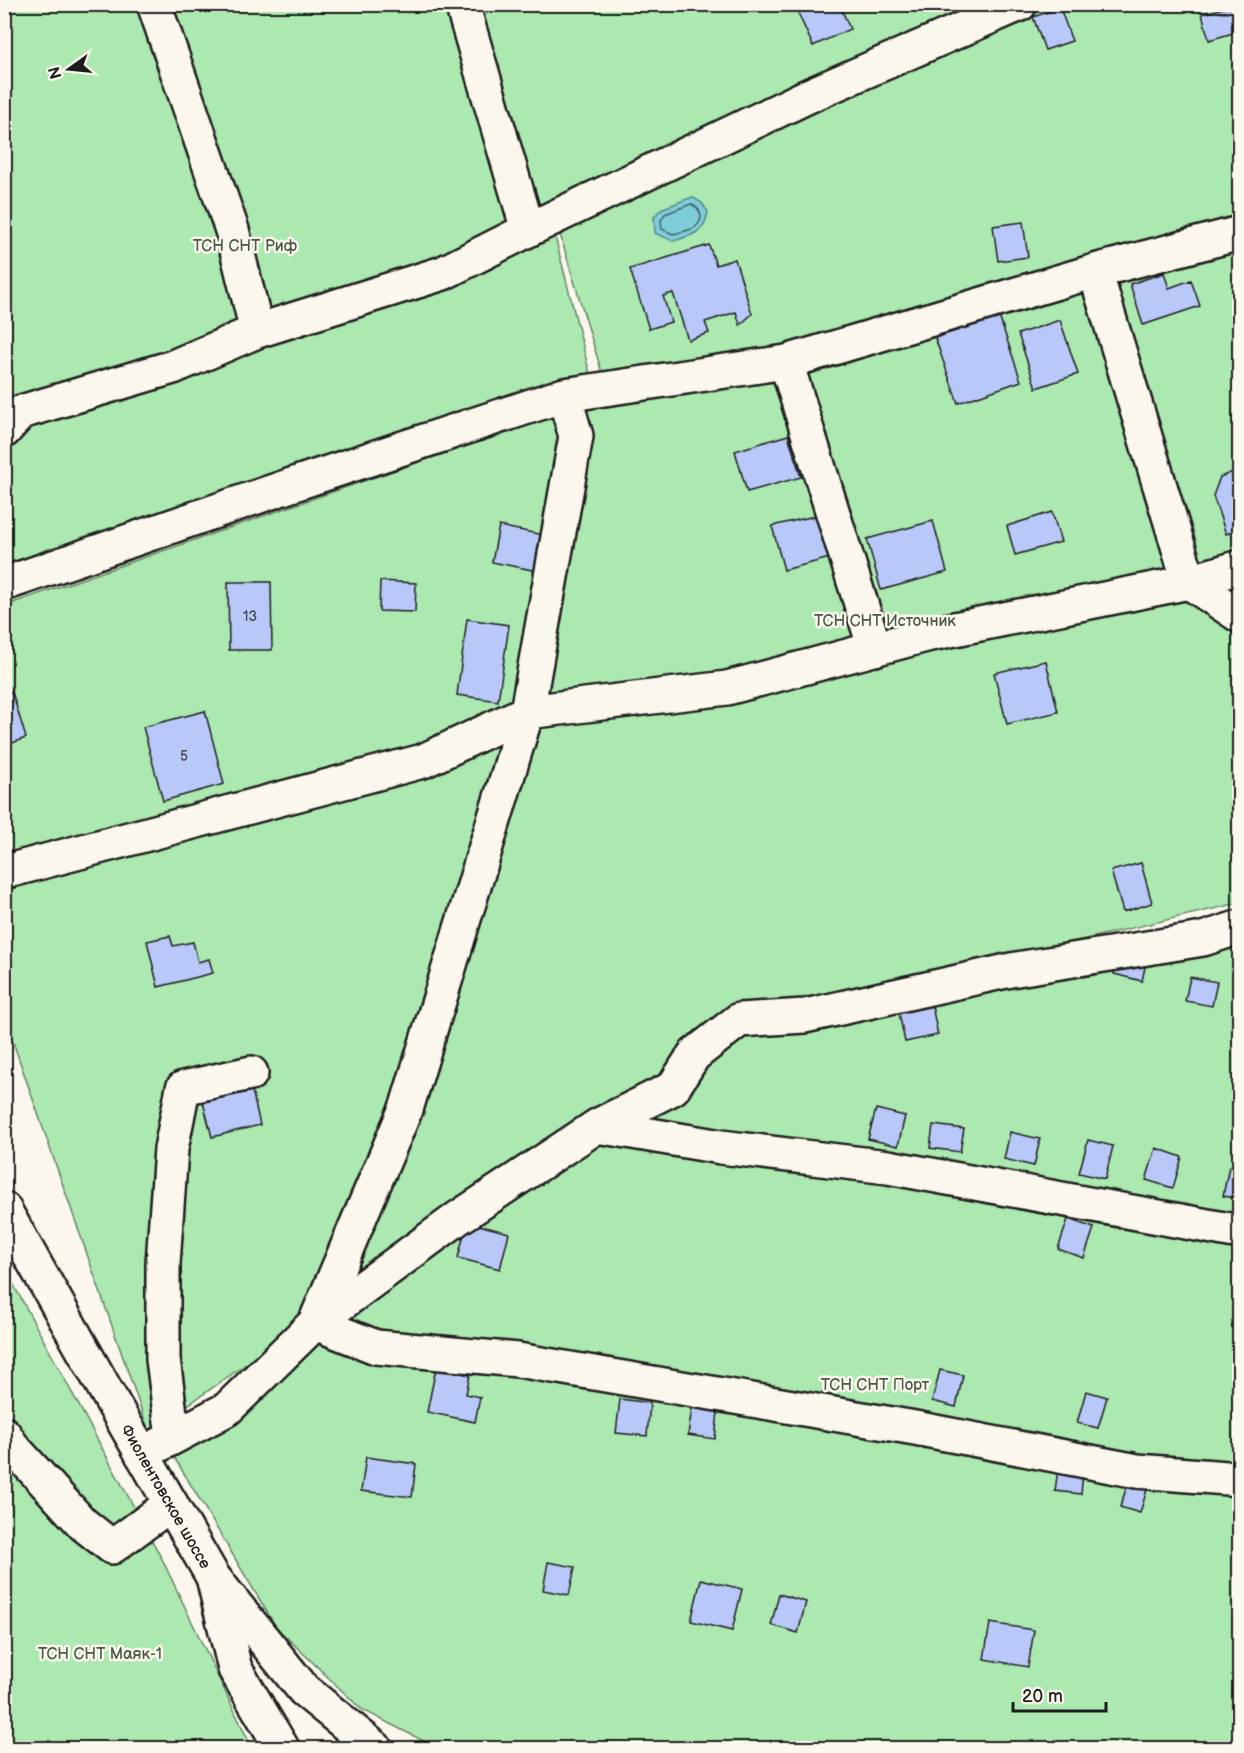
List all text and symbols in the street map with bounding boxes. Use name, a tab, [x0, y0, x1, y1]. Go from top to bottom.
north arrow	[39, 39, 99, 99]
text: N	[45, 64, 67, 81]
park label: ТСН СНТ Риф	[193, 237, 297, 256]
house number: 13	[243, 608, 257, 625]
park label: ТСН СНТ Источник	[814, 612, 956, 631]
house number: 5	[180, 748, 188, 765]
park label: ТСН СНТ Порт	[821, 1376, 930, 1395]
street label: Фиолентовское шоссе	[116, 1421, 214, 1573]
park label: ТСН СНТ Маяк-1	[38, 1645, 162, 1664]
scale bar	[1013, 1675, 1106, 1713]
text: 20 m	[1022, 1686, 1063, 1707]

